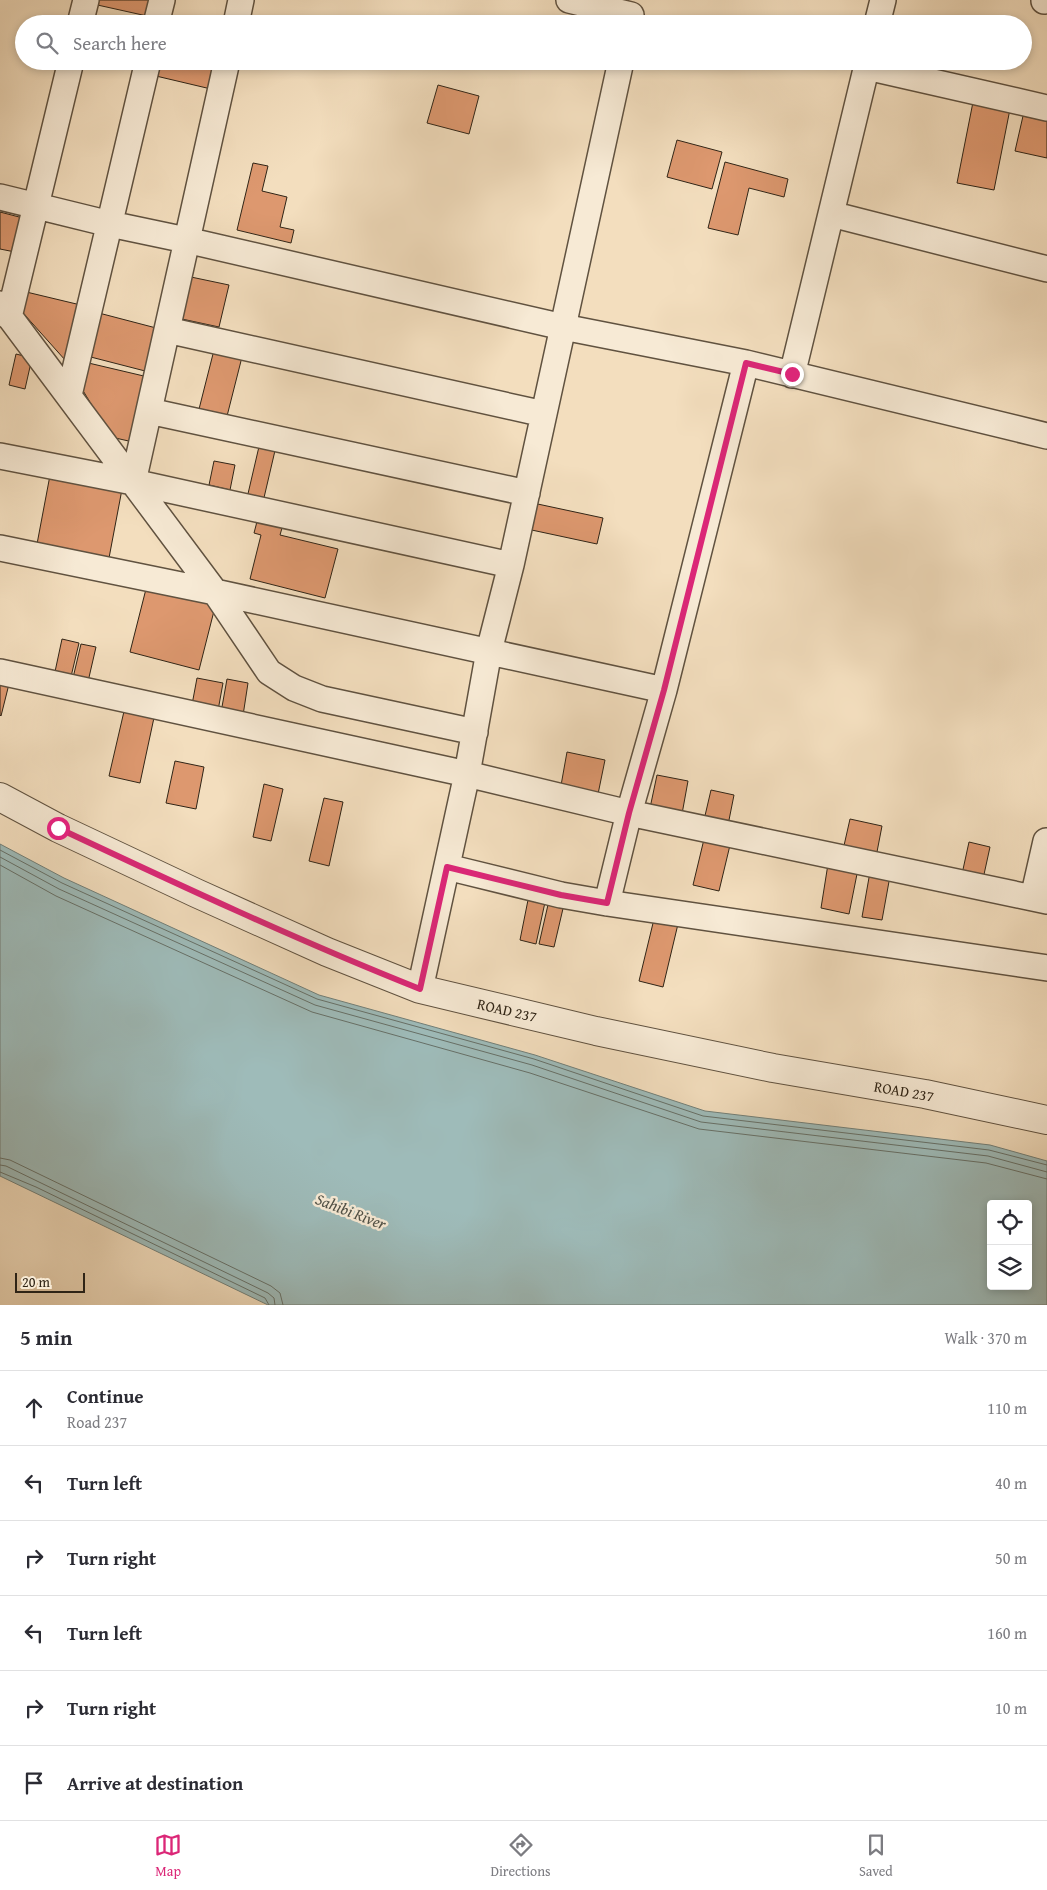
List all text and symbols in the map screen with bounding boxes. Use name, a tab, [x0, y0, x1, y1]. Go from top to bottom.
search box	[15, 15, 1032, 70]
icon: search	[33, 29, 61, 57]
text: Search here	[73, 29, 167, 57]
route end	[781, 363, 804, 386]
route start	[47, 817, 70, 840]
street label: ROAD 237	[475, 993, 539, 1027]
street label: ROAD 237	[872, 1075, 936, 1107]
water label: Sahibi River	[312, 1187, 391, 1236]
map controls	[987, 1200, 1032, 1290]
button: locate	[987, 1200, 1032, 1245]
button: layers	[987, 1245, 1032, 1290]
scale bar	[15, 1270, 85, 1293]
text: 20 m	[22, 1272, 50, 1292]
text: 5 min	[20, 1322, 72, 1353]
text: Walk · 370 m	[944, 1326, 1027, 1350]
text: Continue	[67, 1382, 144, 1410]
icon: ahead	[20, 1394, 48, 1422]
text: 110 m	[987, 1396, 1027, 1420]
text: Road 237	[67, 1410, 127, 1434]
icon: left	[20, 1469, 48, 1497]
text: Turn left	[67, 1469, 142, 1497]
text: 40 m	[995, 1471, 1027, 1495]
icon: right	[20, 1544, 48, 1572]
text: Turn right	[67, 1544, 156, 1572]
text: 50 m	[995, 1546, 1027, 1570]
icon: left	[20, 1619, 48, 1647]
text: Turn left	[67, 1619, 142, 1647]
text: 160 m	[987, 1621, 1027, 1645]
icon: right	[20, 1694, 48, 1722]
text: Turn right	[67, 1694, 156, 1722]
text: 10 m	[995, 1696, 1027, 1720]
icon: arrive	[20, 1769, 48, 1797]
text: Arrive at destination	[67, 1769, 243, 1797]
tab: Map	[154, 1831, 182, 1881]
tab: Directions	[490, 1831, 551, 1881]
tab: Saved	[859, 1831, 893, 1881]

